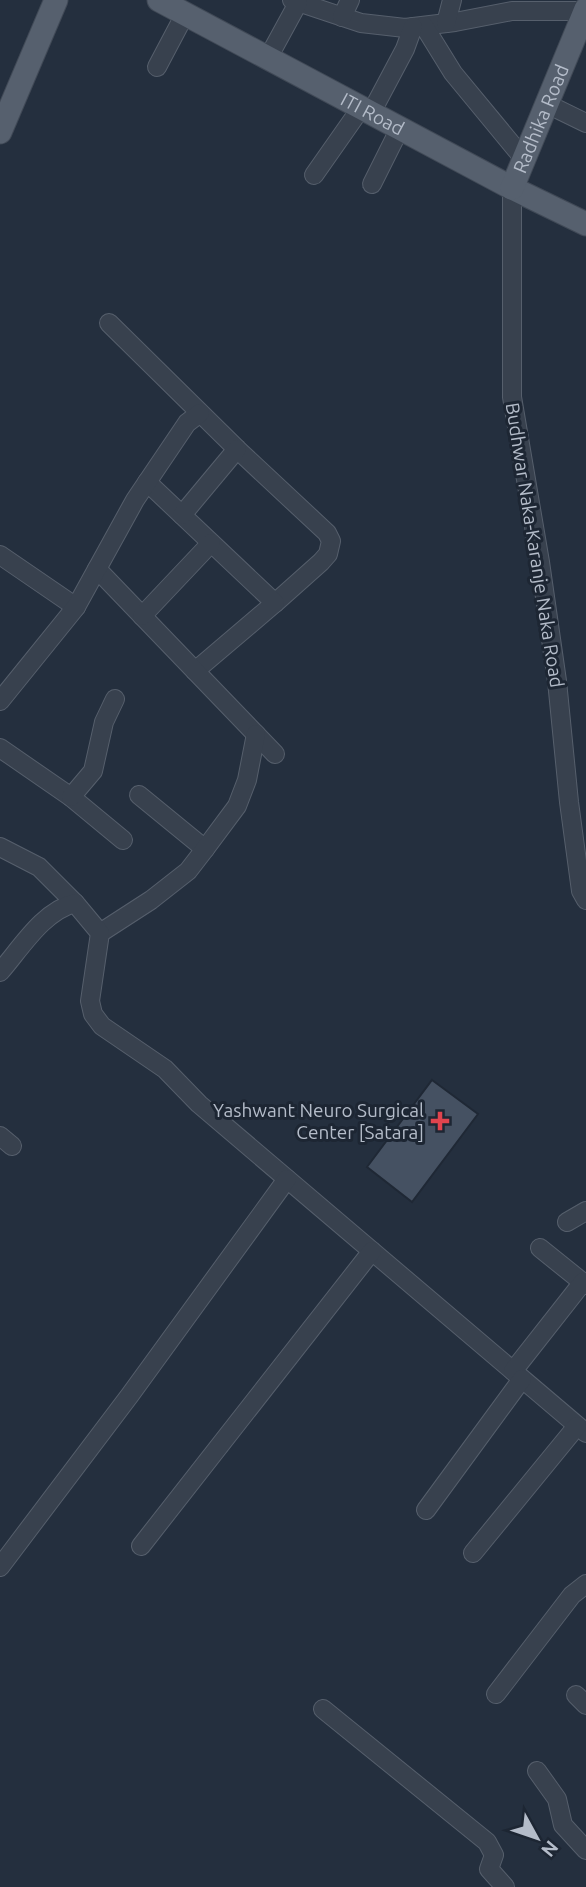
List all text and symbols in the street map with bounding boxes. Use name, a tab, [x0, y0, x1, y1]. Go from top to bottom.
street label: Radhika Road	[508, 61, 573, 176]
street label: ITI Road	[337, 88, 408, 140]
street label: Budhwar Naka-Karanje Naka Road	[502, 401, 568, 689]
place label: Yashwant Neuro Surgical Center [Satara]	[213, 1099, 424, 1143]
marker: Yashwant Neuro Surgical Center [Satara]	[430, 1111, 450, 1131]
north arrow	[502, 1803, 572, 1873]
text: N	[537, 1836, 563, 1861]

